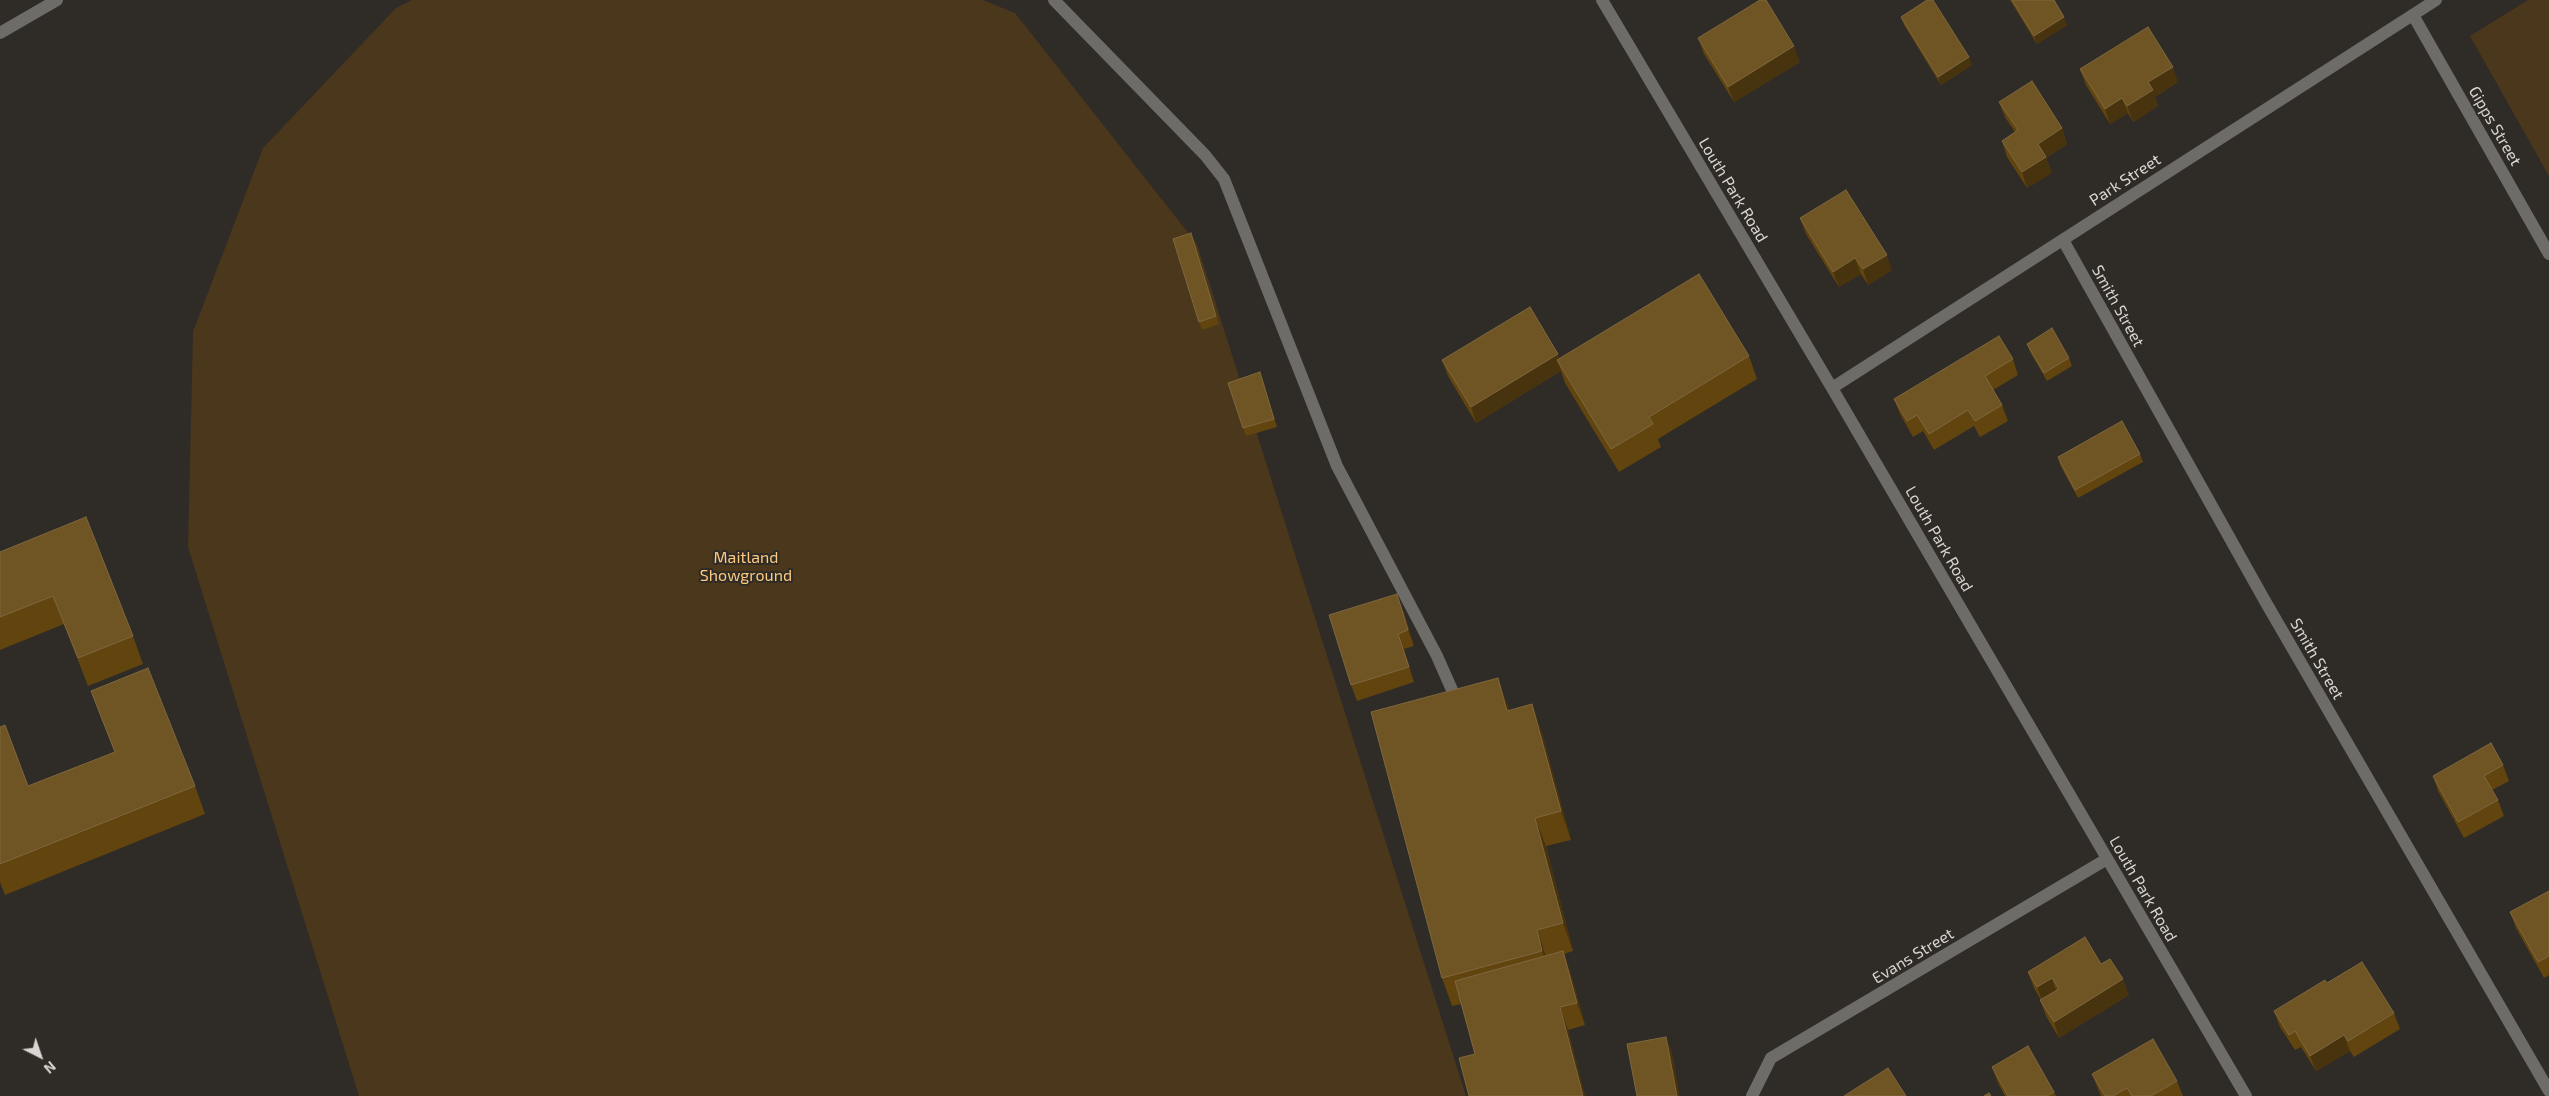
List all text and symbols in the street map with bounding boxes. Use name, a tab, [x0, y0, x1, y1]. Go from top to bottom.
street label: Gipps Street	[2465, 83, 2525, 169]
street label: Louth Park Road	[1694, 134, 1772, 246]
street label: Park Street	[2086, 150, 2164, 210]
street label: Smith Street	[2088, 262, 2148, 350]
street label: Louth Park Road	[1901, 483, 1977, 595]
park label: Maitland Showground	[700, 548, 792, 586]
street label: Smith Street	[2286, 615, 2348, 703]
street label: Louth Park Road	[2105, 833, 2181, 945]
street label: Evans Street	[1869, 924, 1957, 988]
north arrow	[15, 1031, 65, 1081]
text: N	[41, 1058, 60, 1077]

